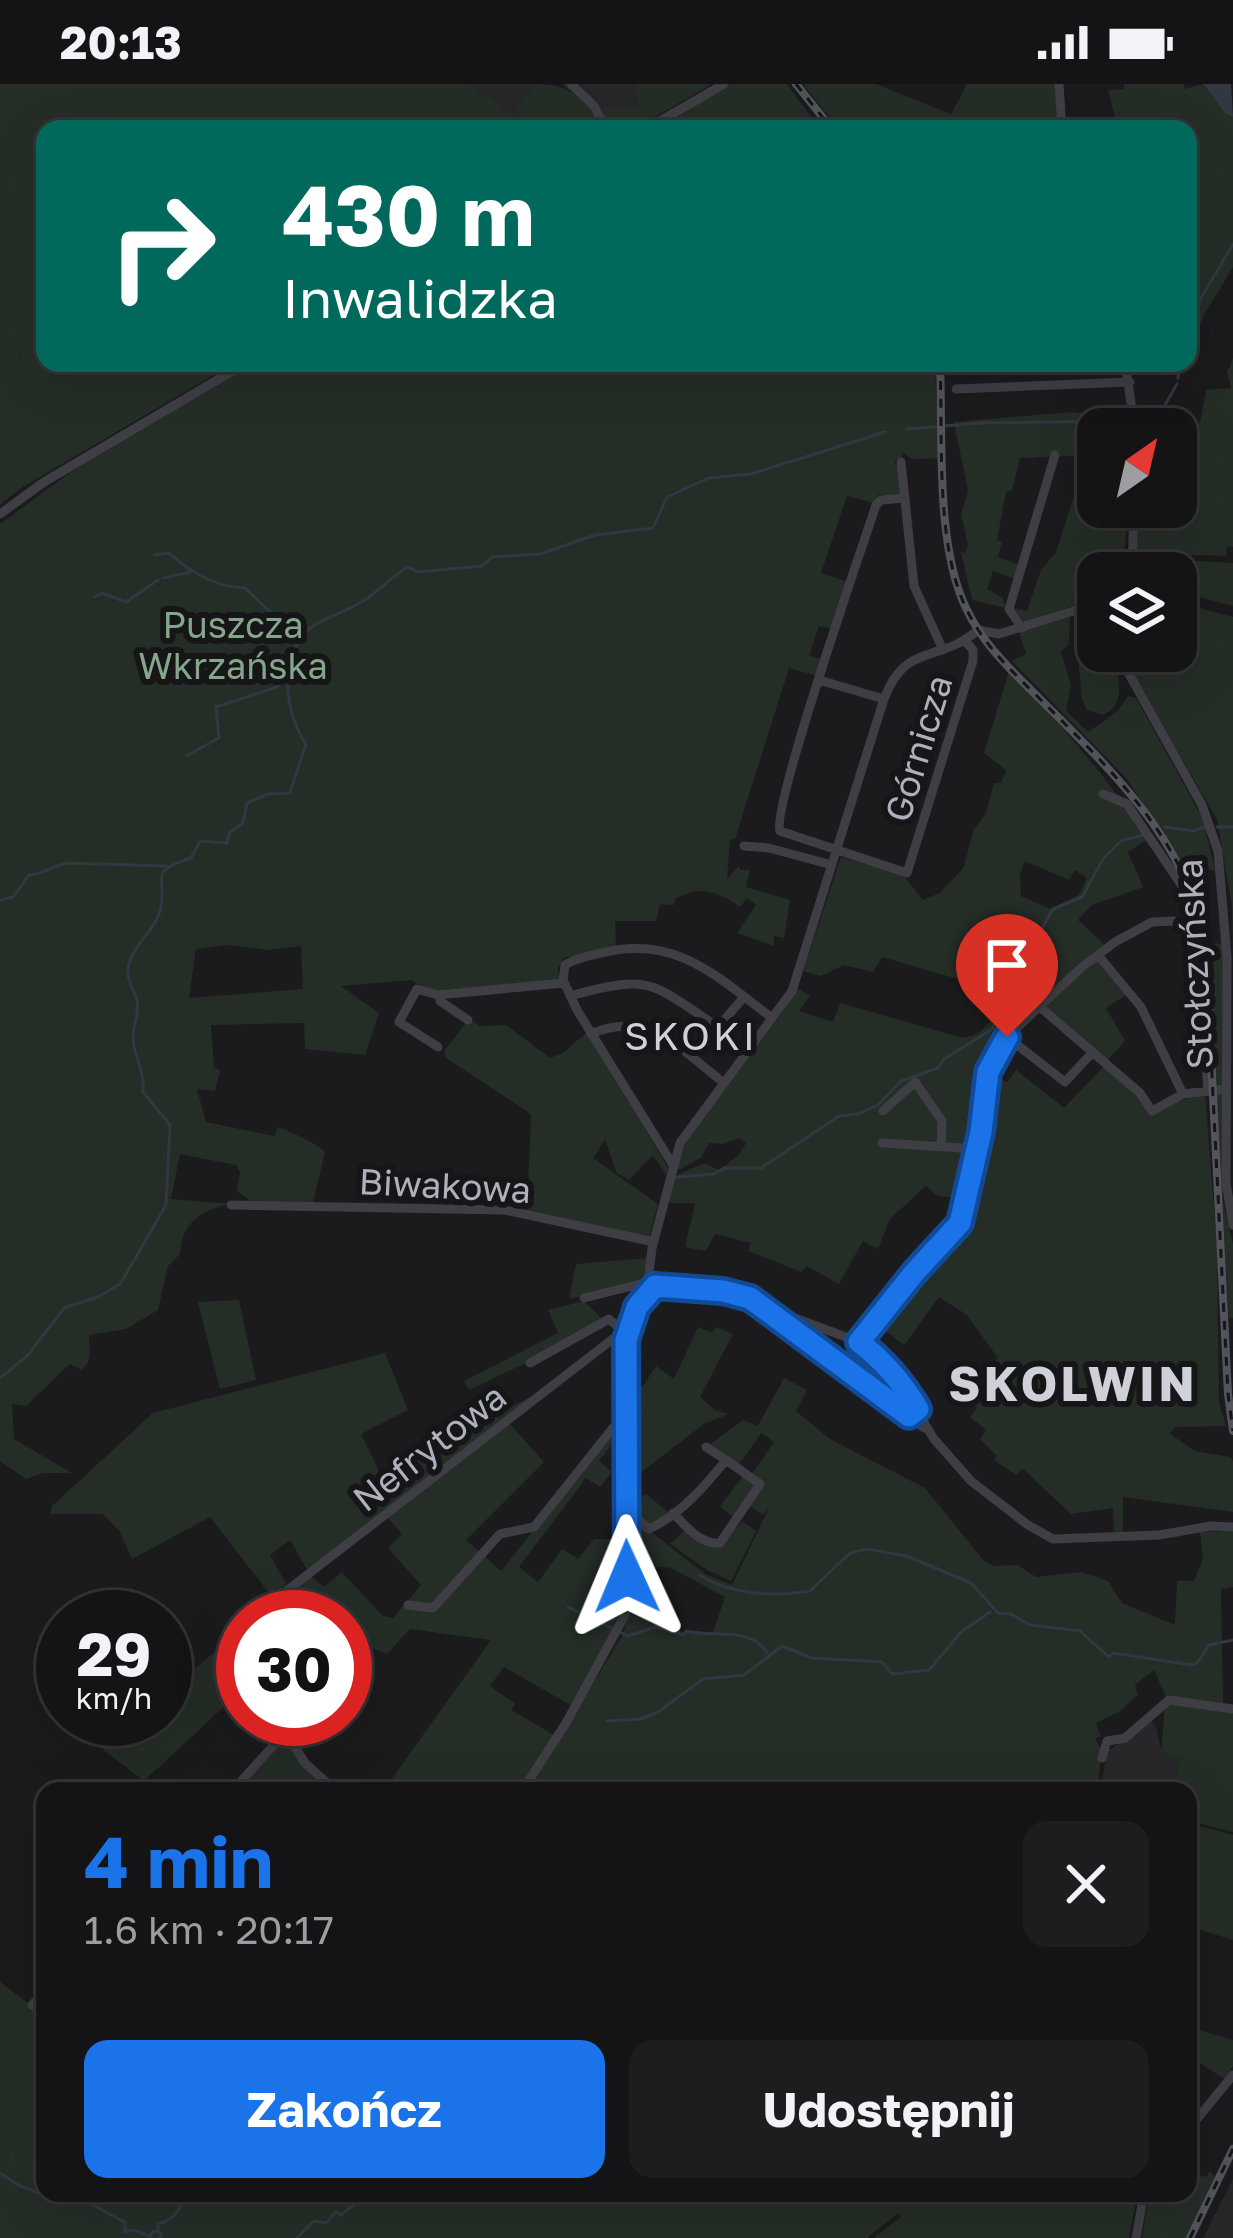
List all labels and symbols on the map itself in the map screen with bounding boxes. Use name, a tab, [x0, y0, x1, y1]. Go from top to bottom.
north arrow	[1077, 408, 1197, 528]
park label: Puszcza Wkrzańska	[138, 603, 328, 687]
street label: Górnicza	[875, 669, 961, 827]
street label: Stołczyńska	[1167, 858, 1221, 1070]
pin	[956, 914, 1058, 1037]
district label: SKOKI	[624, 1012, 758, 1059]
street label: Biwakowa	[358, 1159, 532, 1211]
district label: SKOLWIN	[948, 1354, 1198, 1412]
street label: Nefrytowa	[344, 1374, 514, 1520]
position arrow	[564, 1514, 690, 1640]
speed limit sign: 30	[216, 1590, 372, 1746]

